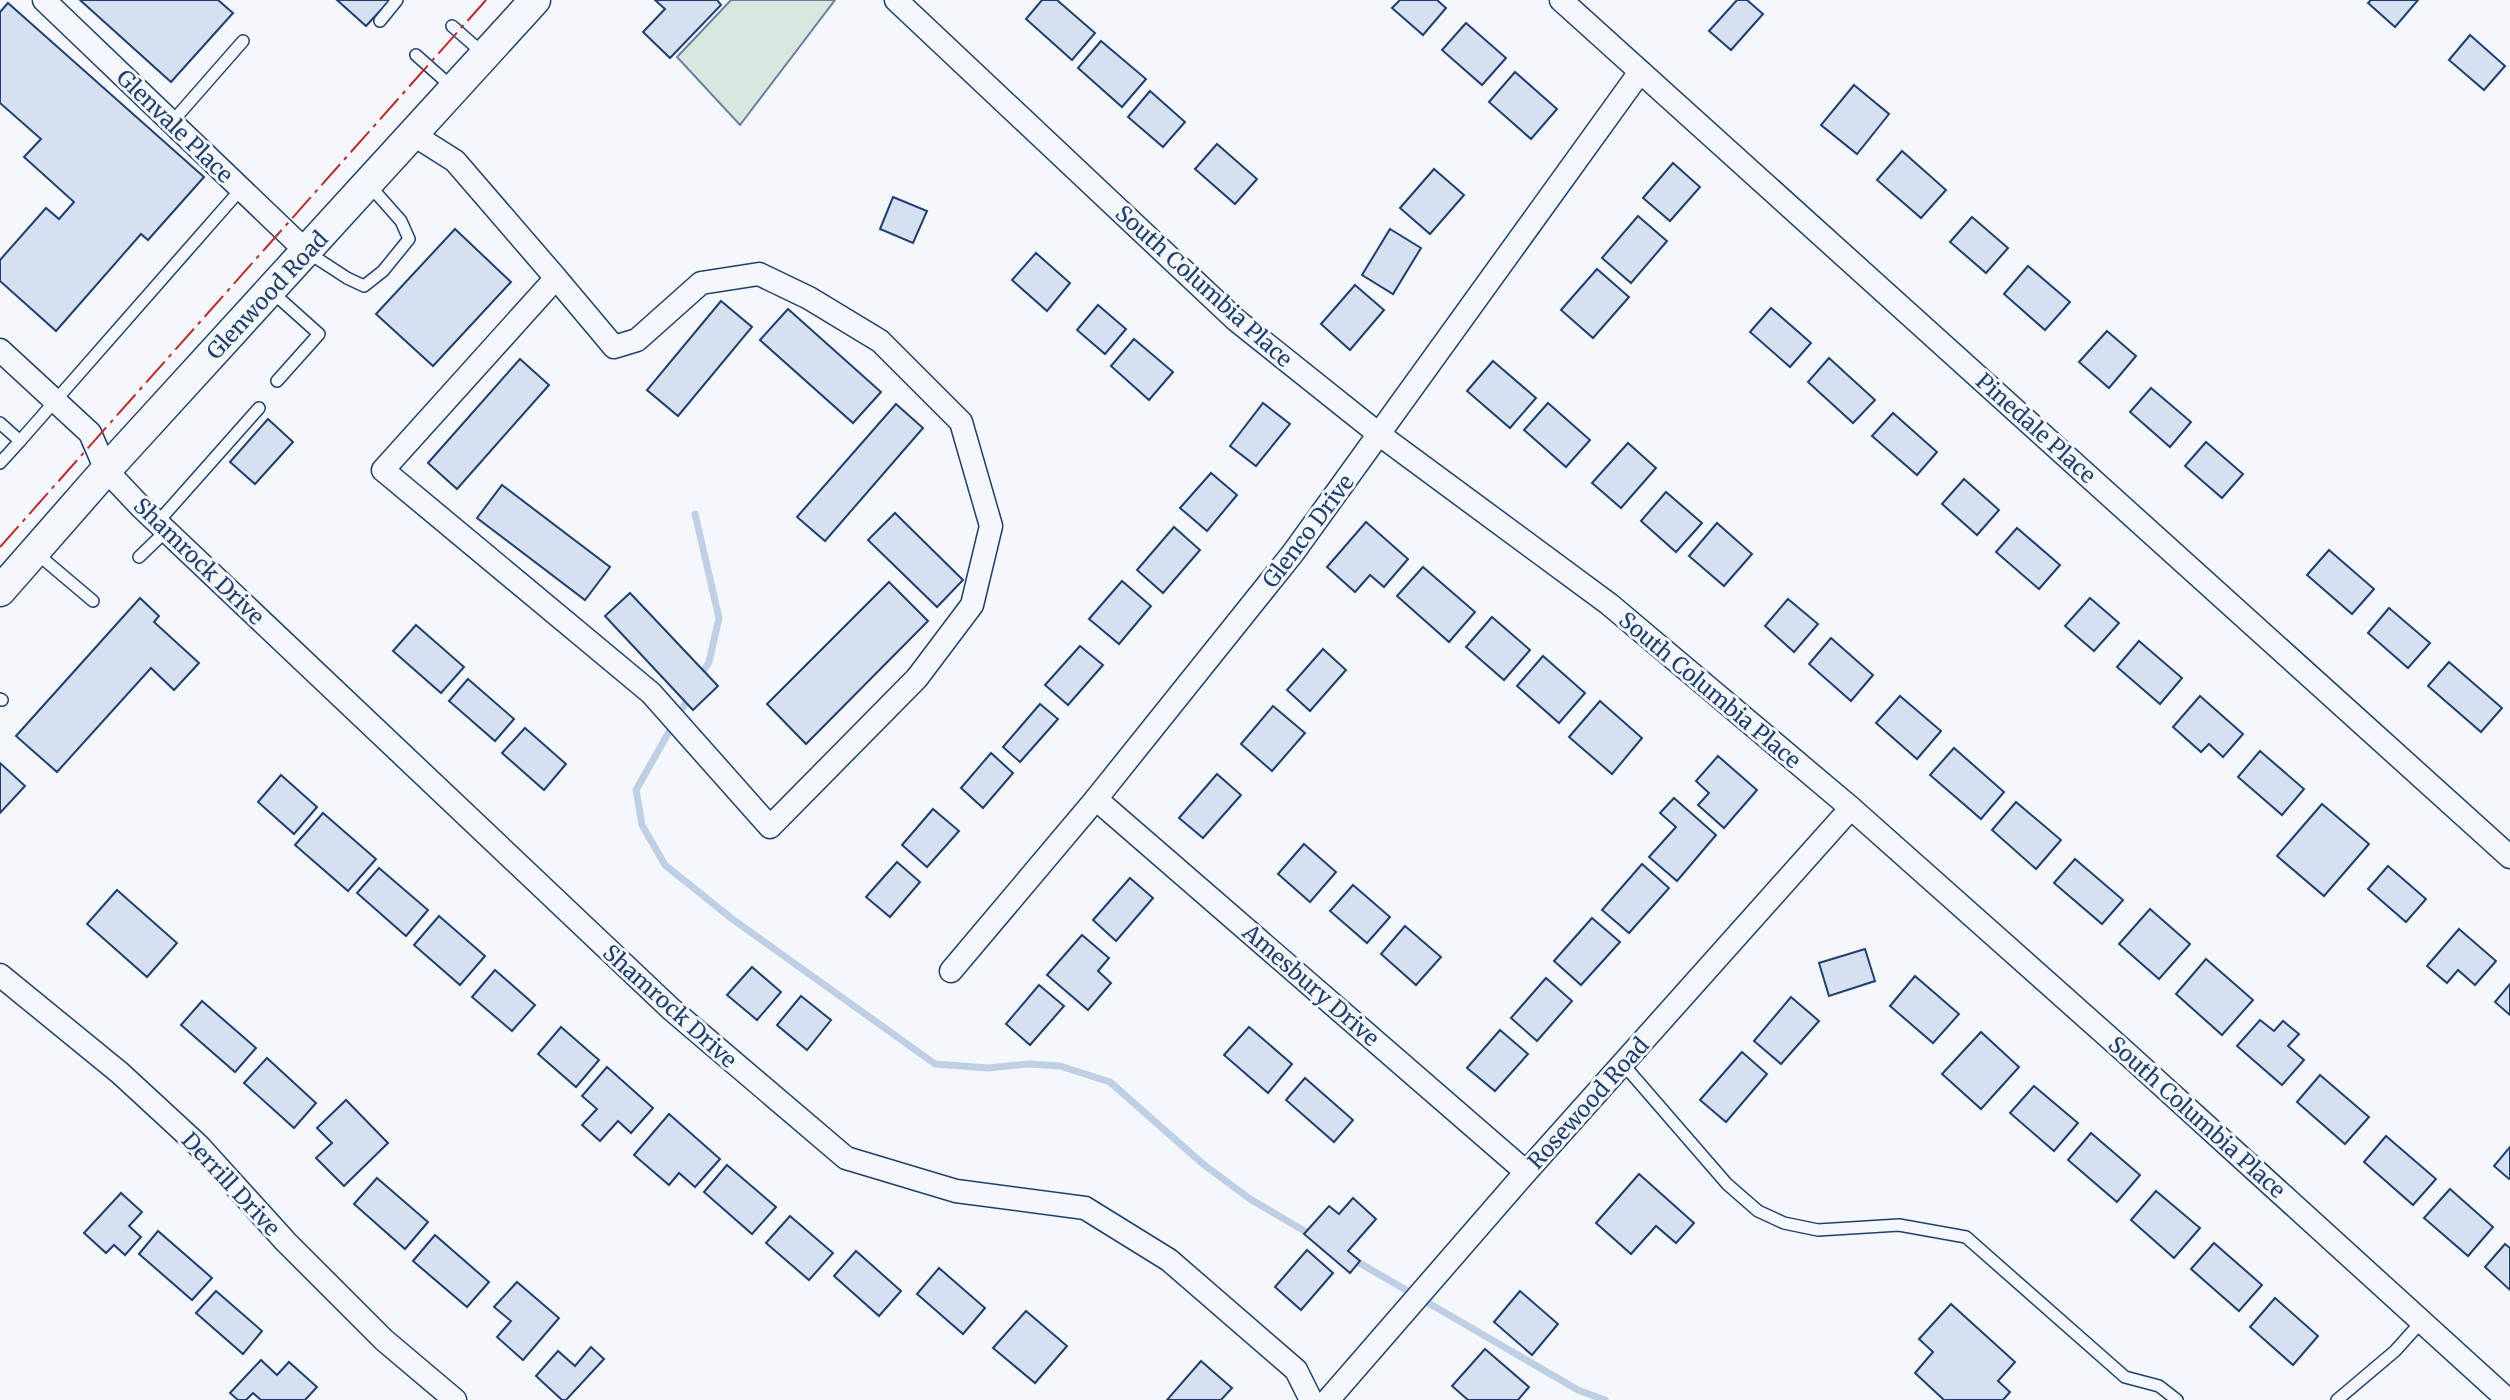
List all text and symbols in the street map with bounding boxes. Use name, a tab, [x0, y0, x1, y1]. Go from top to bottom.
street label: Glenvale Place	[111, 63, 239, 189]
street label: South Columbia Place	[1110, 199, 1298, 373]
street label: Glenwood Road	[200, 225, 334, 365]
street label: Pinedale Place	[1970, 367, 2102, 489]
street label: Glenco Drive	[1256, 469, 1360, 593]
street label: Shamrock Drive	[128, 492, 270, 630]
street label: South Columbia Place	[1613, 606, 1807, 774]
street label: Amesbury Drive	[1236, 917, 1385, 1052]
street label: Shamrock Drive	[597, 938, 743, 1074]
street label: South Columbia Place	[2103, 1030, 2291, 1204]
street label: Rosewood Road	[1521, 1031, 1655, 1175]
street label: Derrill Drive	[176, 1126, 286, 1242]

